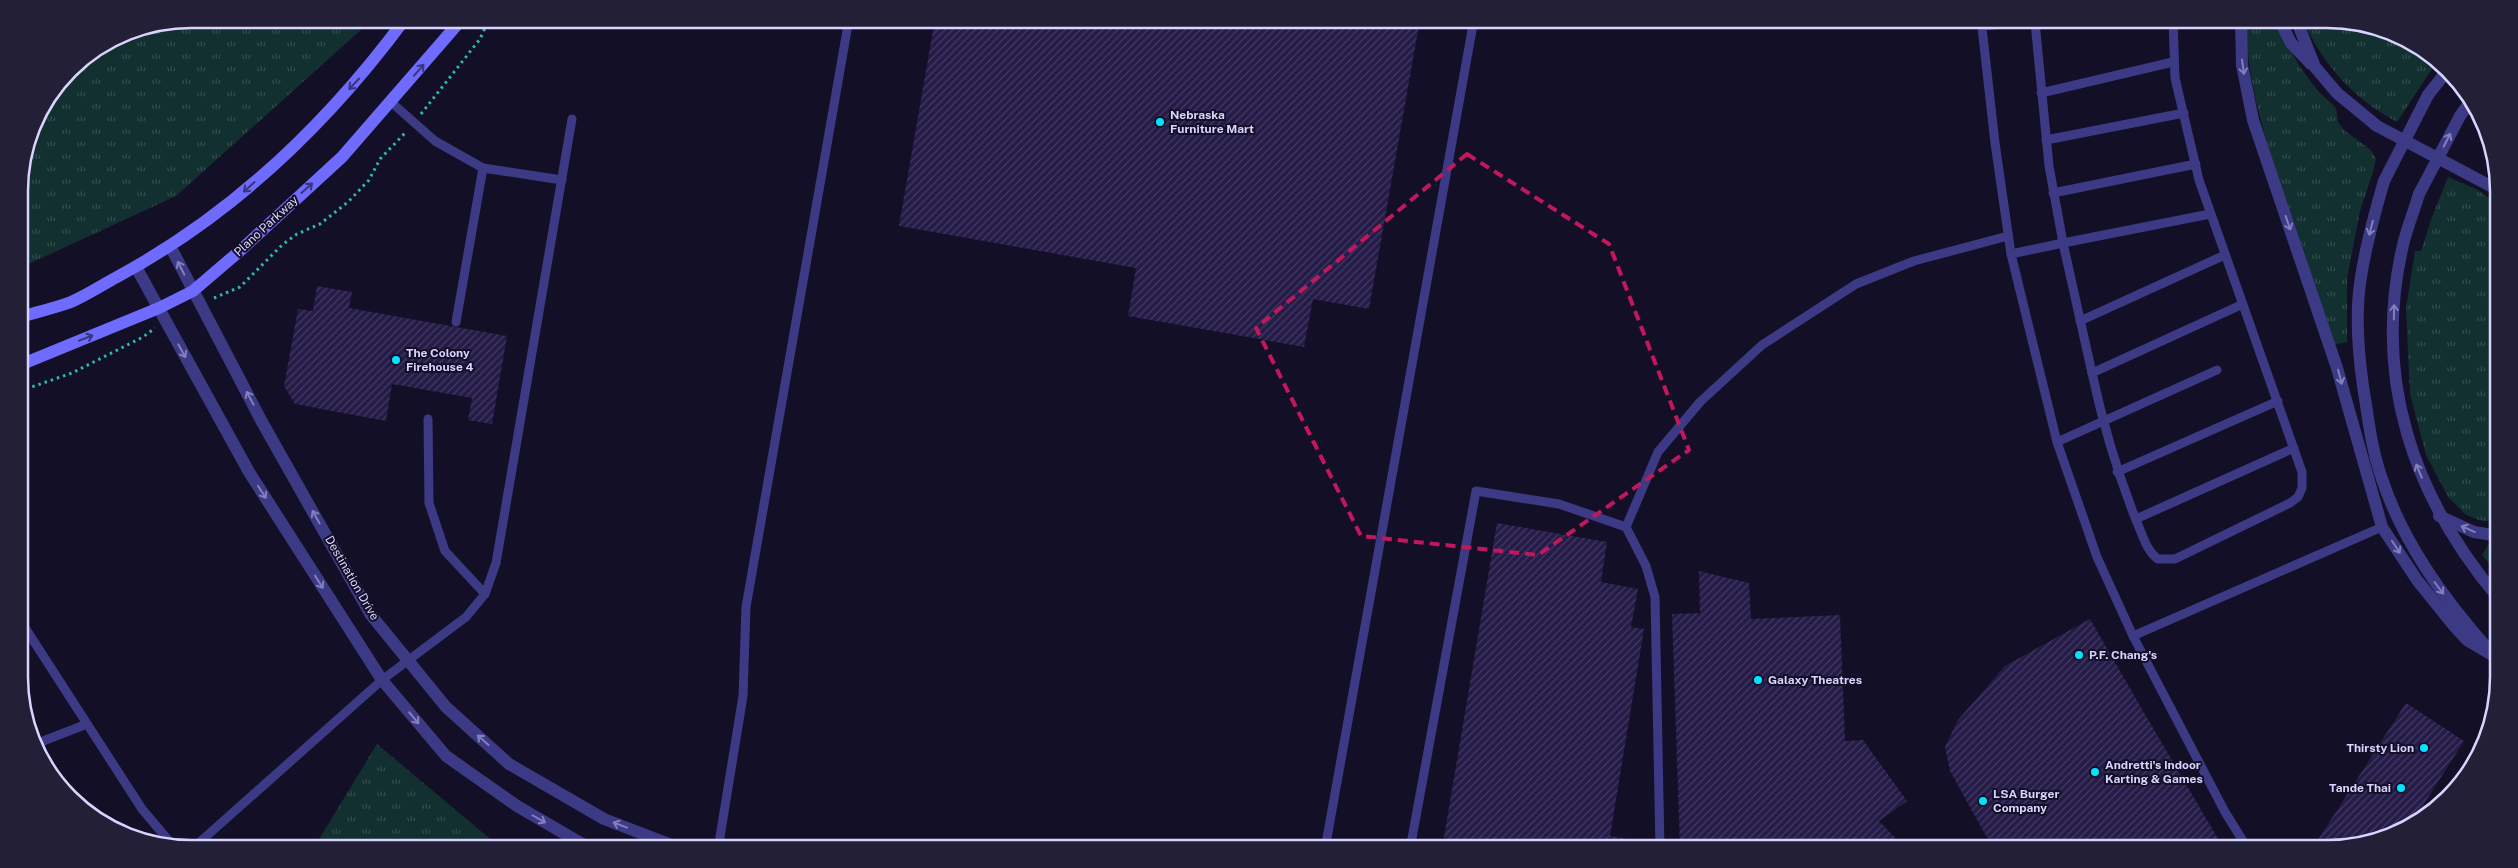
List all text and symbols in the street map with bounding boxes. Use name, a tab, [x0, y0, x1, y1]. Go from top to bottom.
one-way arrow	[2239, 59, 2249, 75]
one-way arrow	[413, 64, 424, 77]
one-way arrow	[348, 78, 360, 91]
place label: Nebraska Furniture Mart	[1170, 108, 1254, 136]
marker: Nebraska Furniture Mart	[1154, 116, 1166, 128]
one-way arrow	[2442, 132, 2452, 147]
one-way arrow	[243, 181, 256, 192]
one-way arrow	[301, 182, 314, 194]
street label: Plano Parkway	[231, 192, 301, 259]
one-way arrow	[2284, 215, 2293, 230]
one-way arrow	[2366, 219, 2375, 235]
one-way arrow	[176, 261, 186, 276]
one-way arrow	[2389, 304, 2399, 320]
one-way arrow	[78, 333, 93, 342]
one-way arrow	[178, 343, 188, 357]
place label: The Colony Firehouse 4	[406, 346, 473, 374]
marker: The Colony Firehouse 4	[390, 354, 402, 366]
one-way arrow	[2335, 369, 2345, 385]
one-way arrow	[245, 391, 254, 406]
one-way arrow	[2414, 464, 2423, 479]
one-way arrow	[257, 485, 267, 499]
one-way arrow	[311, 510, 321, 525]
one-way arrow	[2461, 524, 2476, 534]
street label: Destination Drive	[322, 533, 382, 623]
one-way arrow	[2391, 540, 2401, 554]
one-way arrow	[314, 574, 324, 588]
one-way arrow	[2434, 581, 2445, 594]
place label: P.F. Chang's	[2089, 648, 2157, 662]
marker: P.F. Chang's	[2073, 649, 2085, 661]
place label: Galaxy Theatres	[1768, 673, 1862, 687]
marker: Galaxy Theatres	[1752, 674, 1764, 686]
one-way arrow	[408, 711, 419, 724]
one-way arrow	[476, 735, 489, 746]
place label: Thirsty Lion	[2347, 741, 2414, 755]
marker: Thirsty Lion	[2418, 742, 2430, 754]
place label: Andretti's Indoor Karting & Games	[2105, 758, 2203, 786]
marker: Andretti's Indoor Karting & Games	[2089, 766, 2101, 778]
place label: Tande Thai	[2329, 781, 2391, 795]
marker: Tande Thai	[2395, 782, 2407, 794]
place label: LSA Burger Company	[1993, 787, 2059, 815]
marker: LSA Burger Company	[1977, 795, 1989, 807]
one-way arrow	[531, 814, 545, 824]
one-way arrow	[613, 820, 628, 830]

